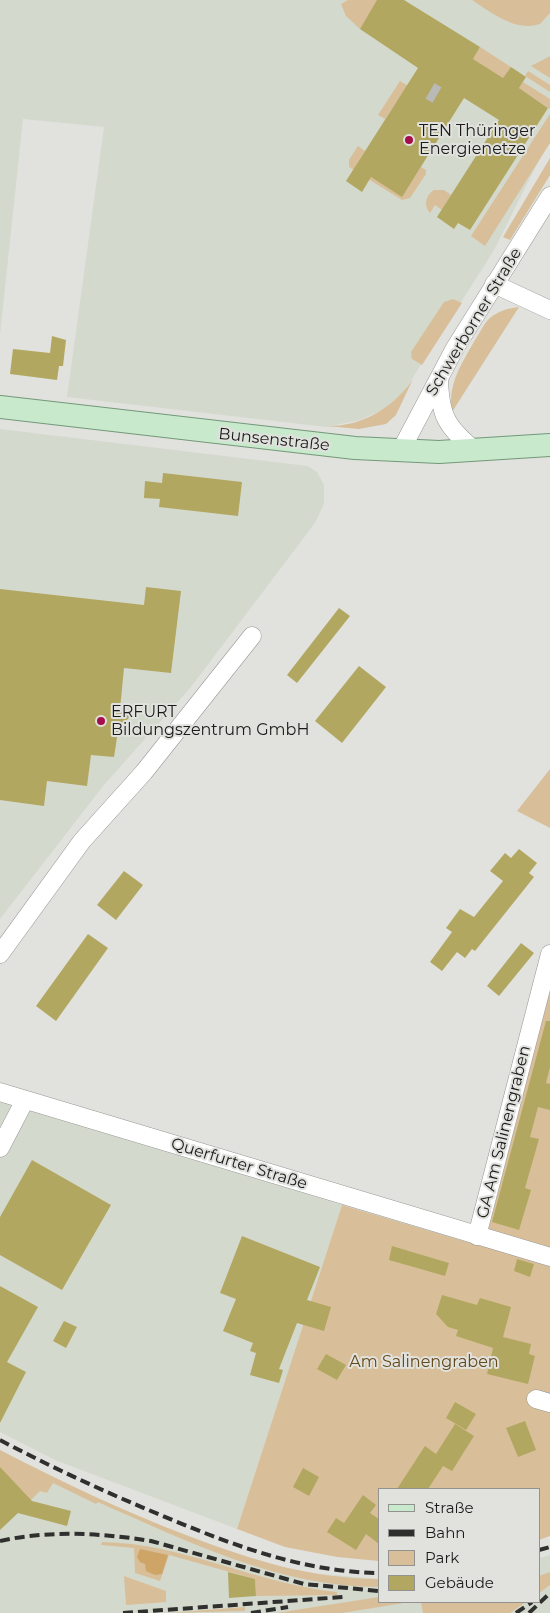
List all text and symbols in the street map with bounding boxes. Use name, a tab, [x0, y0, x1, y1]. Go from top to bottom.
place label: TEN Thüringer Energienetze	[419, 121, 535, 159]
marker: TEN Thüringer Energienetze	[403, 134, 415, 146]
street label: Schwerborner Straße	[422, 244, 526, 400]
street label: Bunsenstraße	[217, 425, 331, 455]
place label: ERFURT Bildungszentrum GmbH	[111, 702, 309, 740]
marker: ERFURT Bildungszentrum GmbH	[95, 715, 107, 727]
street label: GA Am Salinengraben	[473, 1044, 535, 1220]
street label: Querfurter Straße	[169, 1134, 309, 1194]
park label: Am Salinengraben	[349, 1352, 499, 1372]
legend	[378, 1488, 540, 1603]
text: Straße	[425, 1498, 474, 1517]
text: Bahn	[425, 1523, 465, 1542]
text: Park	[425, 1548, 459, 1567]
text: Gebäude	[425, 1573, 494, 1592]

